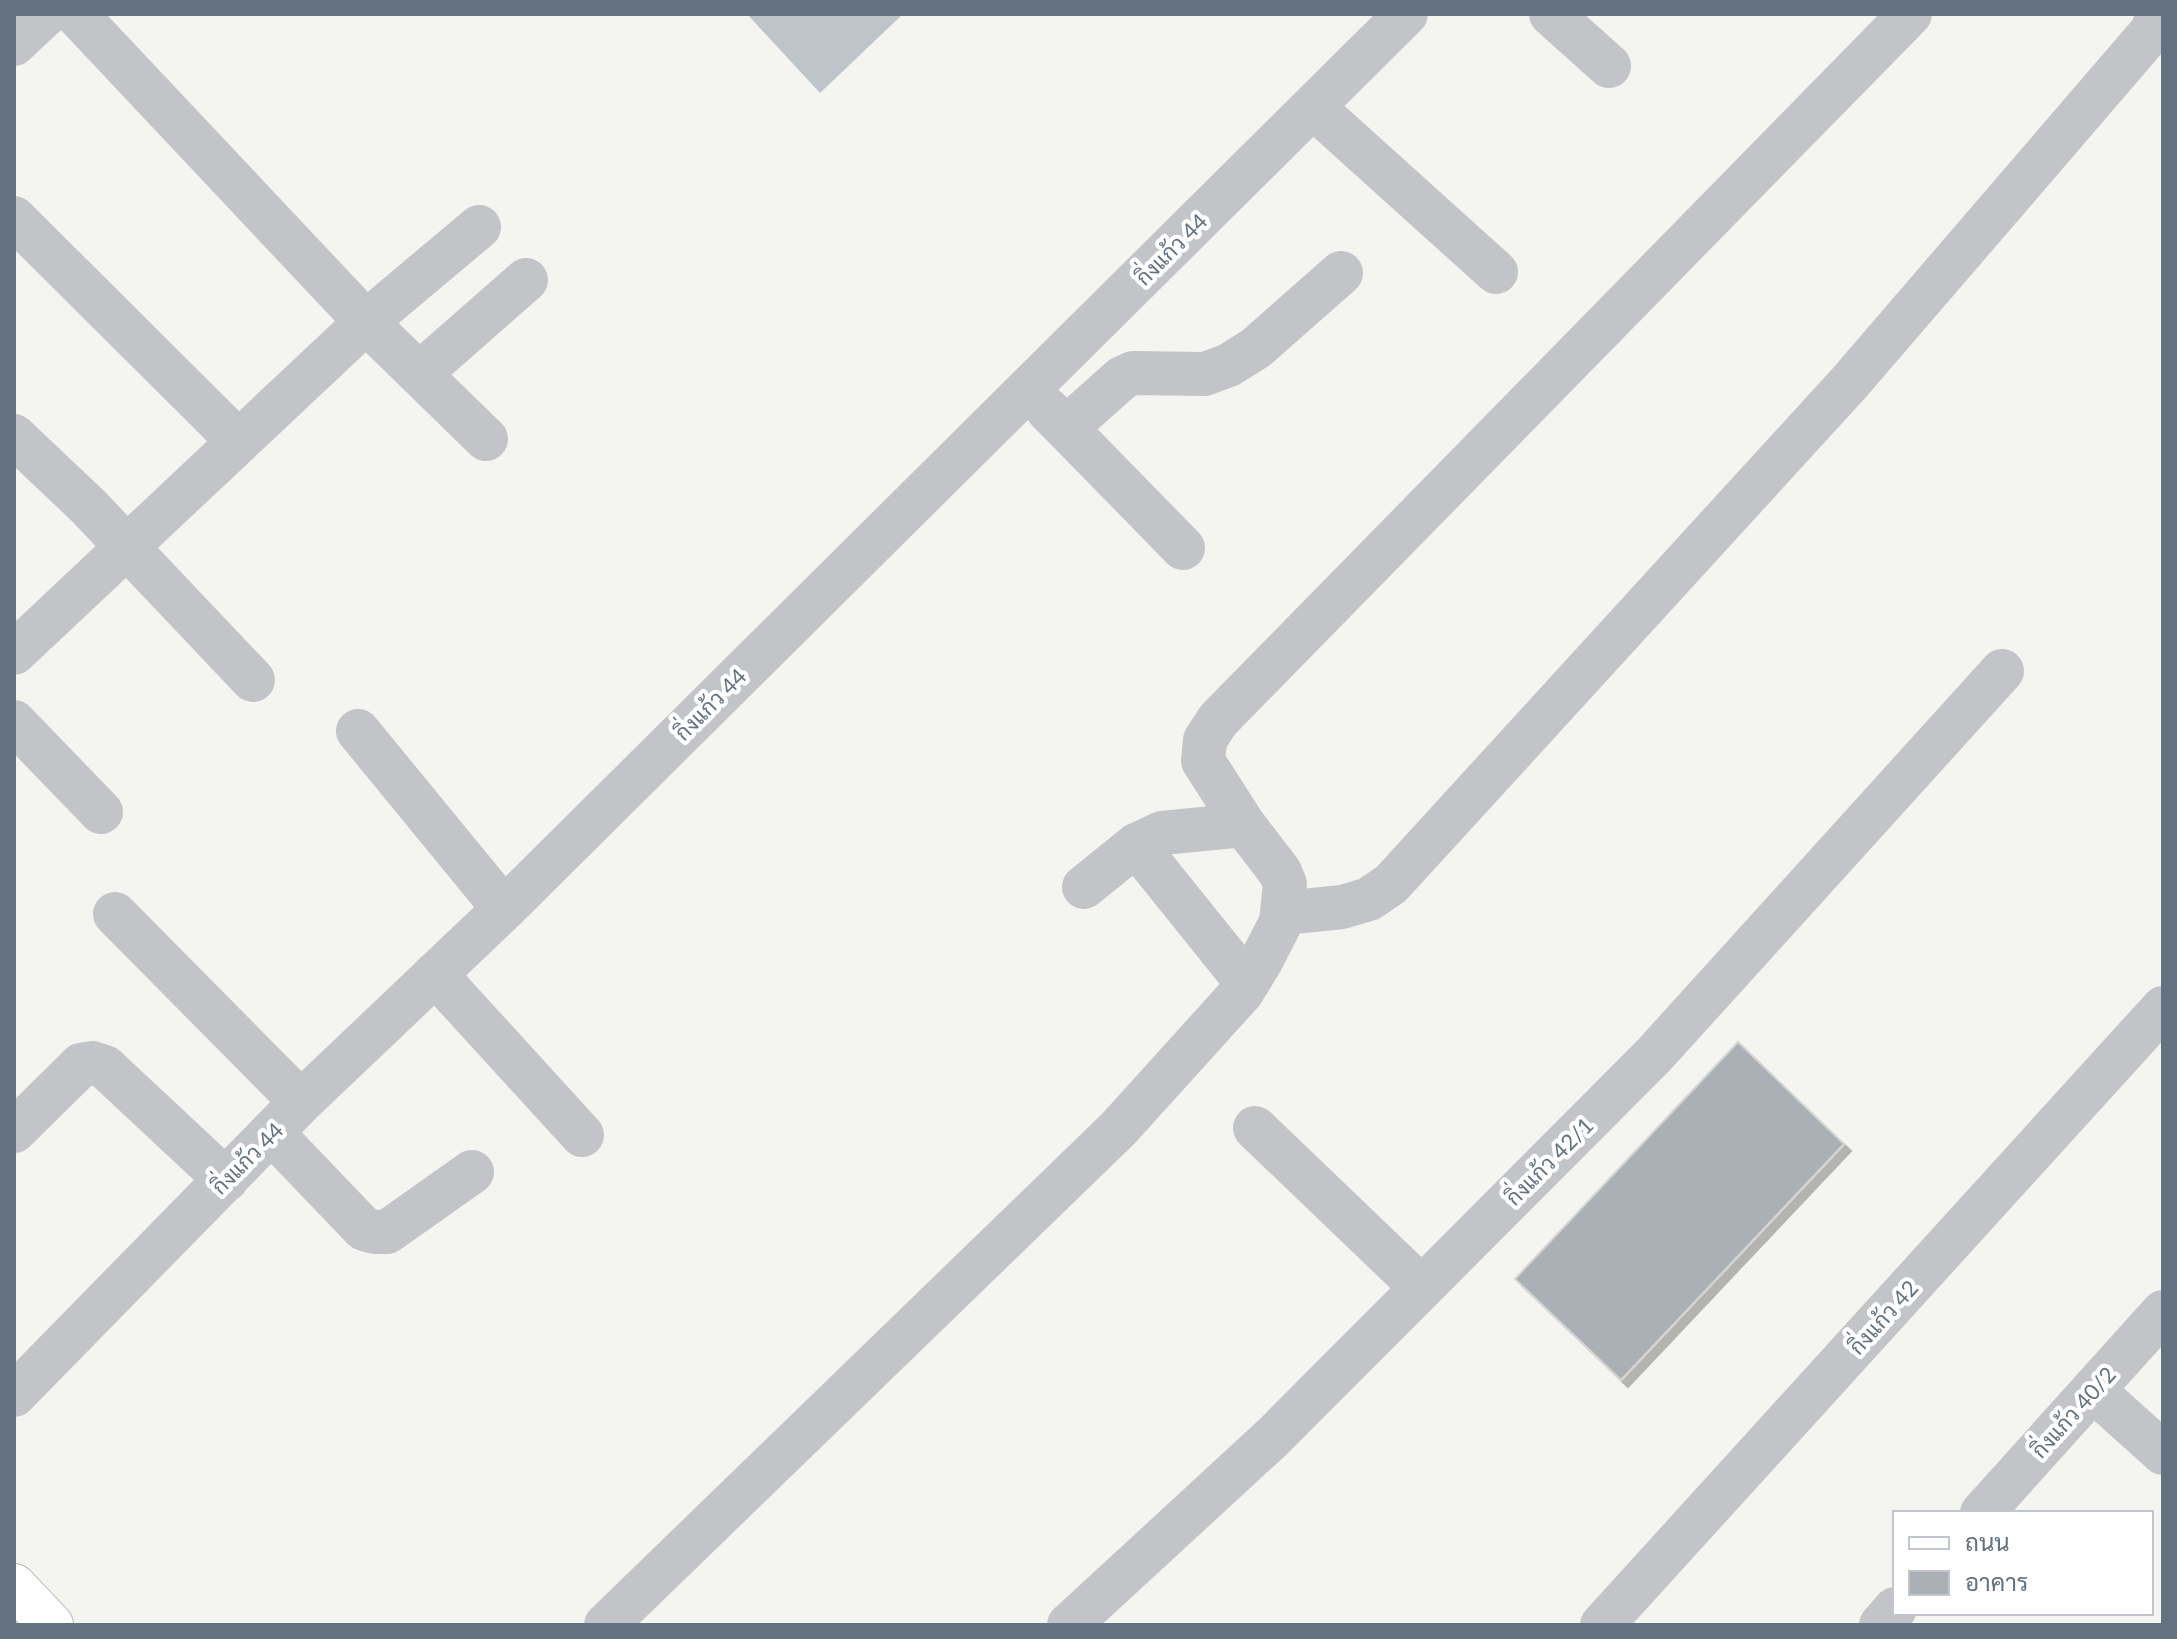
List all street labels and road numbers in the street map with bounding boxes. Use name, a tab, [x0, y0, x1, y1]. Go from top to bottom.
street label: กิ่งแก้ว 44	[1127, 204, 1213, 291]
street label: กิ่งแก้ว 44	[666, 659, 752, 746]
street label: กิ่งแก้ว 42/1	[1497, 1109, 1599, 1211]
street label: กิ่งแก้ว 44	[203, 1113, 289, 1200]
street label: กิ่งแก้ว 42	[1840, 1272, 1923, 1360]
street label: กิ่งแก้ว 40/2	[2022, 1358, 2121, 1463]

